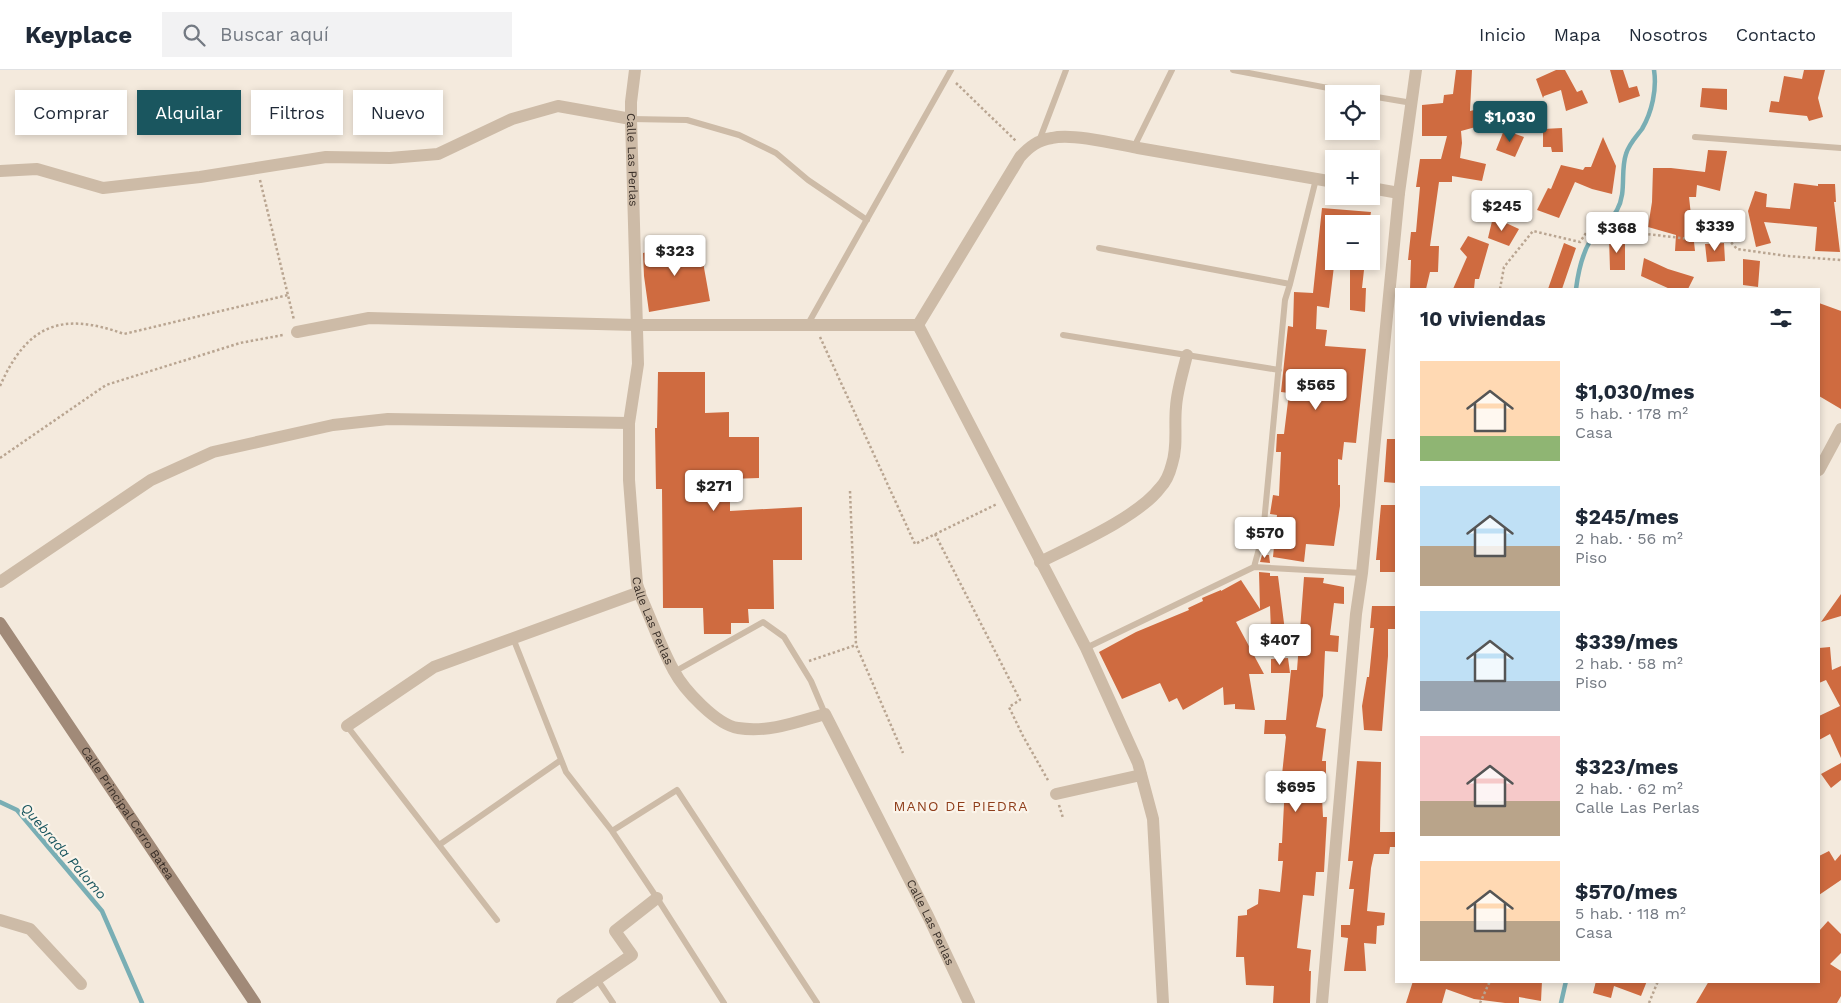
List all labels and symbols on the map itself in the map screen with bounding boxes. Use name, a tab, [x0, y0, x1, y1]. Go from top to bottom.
pin: $1,030	[1469, 100, 1551, 143]
street label: Calle Las Perlas	[624, 113, 640, 207]
pin: $245	[1472, 190, 1532, 232]
pin: $339	[1685, 210, 1745, 252]
pin: $368	[1587, 212, 1647, 254]
pin: $323	[645, 234, 705, 277]
pin: $565	[1286, 368, 1346, 411]
pin: $271	[684, 470, 744, 512]
pin: $570	[1235, 516, 1295, 559]
street label: Calle Las Perlas	[629, 576, 676, 667]
pin: $407	[1250, 624, 1310, 666]
street label: Calle Principal Cerro Batea	[78, 744, 177, 882]
pin: $695	[1266, 770, 1326, 813]
district label: MANO DE PIEDRA	[894, 798, 1028, 814]
water label: Quebrada Palomo	[18, 800, 110, 902]
street label: Calle Las Perlas	[904, 877, 957, 967]

